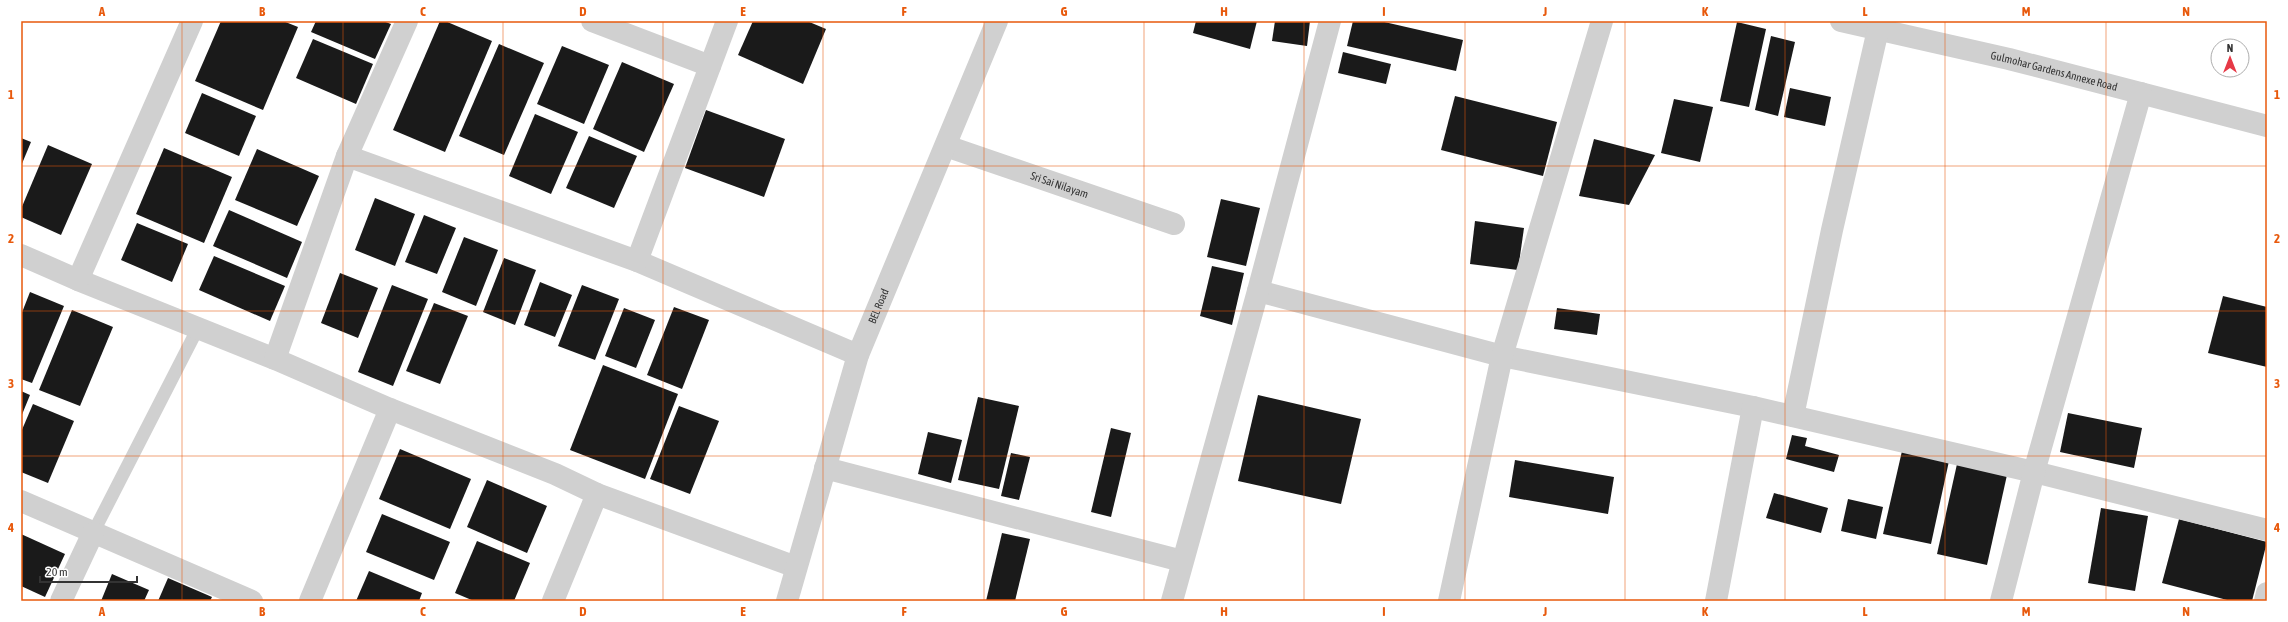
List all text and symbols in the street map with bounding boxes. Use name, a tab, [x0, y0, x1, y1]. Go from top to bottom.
text: A	[98, 4, 106, 19]
text: B	[259, 4, 266, 19]
text: C	[420, 4, 426, 19]
text: D	[579, 4, 587, 19]
text: E	[740, 4, 746, 19]
text: F	[901, 4, 907, 19]
text: G	[1061, 4, 1068, 19]
text: H	[1220, 4, 1228, 19]
text: I	[1382, 4, 1386, 19]
text: J	[1542, 4, 1547, 19]
text: K	[1702, 4, 1709, 19]
text: L	[1862, 4, 1868, 19]
text: M	[2022, 4, 2031, 19]
text: N	[2182, 4, 2190, 19]
north arrow	[2210, 38, 2250, 78]
text: N	[2227, 42, 2233, 54]
street label: Gulmohar Gardens Annexe Road	[1990, 49, 2119, 93]
text: 1	[8, 87, 14, 102]
text: 1	[2274, 87, 2280, 102]
street label: Sri Sai Nilayam	[1029, 169, 1090, 200]
text: 2	[8, 231, 14, 246]
text: 2	[2274, 231, 2280, 246]
street label: BEL Road	[866, 287, 891, 325]
text: 3	[8, 376, 14, 391]
text: 3	[2274, 376, 2280, 391]
text: 4	[7, 520, 14, 535]
text: 4	[2273, 520, 2280, 535]
scale bar	[40, 558, 137, 584]
text: 20 m	[46, 565, 68, 579]
text: A	[98, 604, 106, 619]
text: B	[259, 604, 266, 619]
text: C	[420, 604, 426, 619]
text: D	[579, 604, 587, 619]
text: E	[740, 604, 746, 619]
text: F	[901, 604, 907, 619]
text: G	[1061, 604, 1068, 619]
text: H	[1220, 604, 1228, 619]
text: I	[1382, 604, 1386, 619]
text: J	[1542, 604, 1547, 619]
text: K	[1702, 604, 1709, 619]
text: L	[1862, 604, 1868, 619]
text: M	[2022, 604, 2031, 619]
text: N	[2182, 604, 2190, 619]

